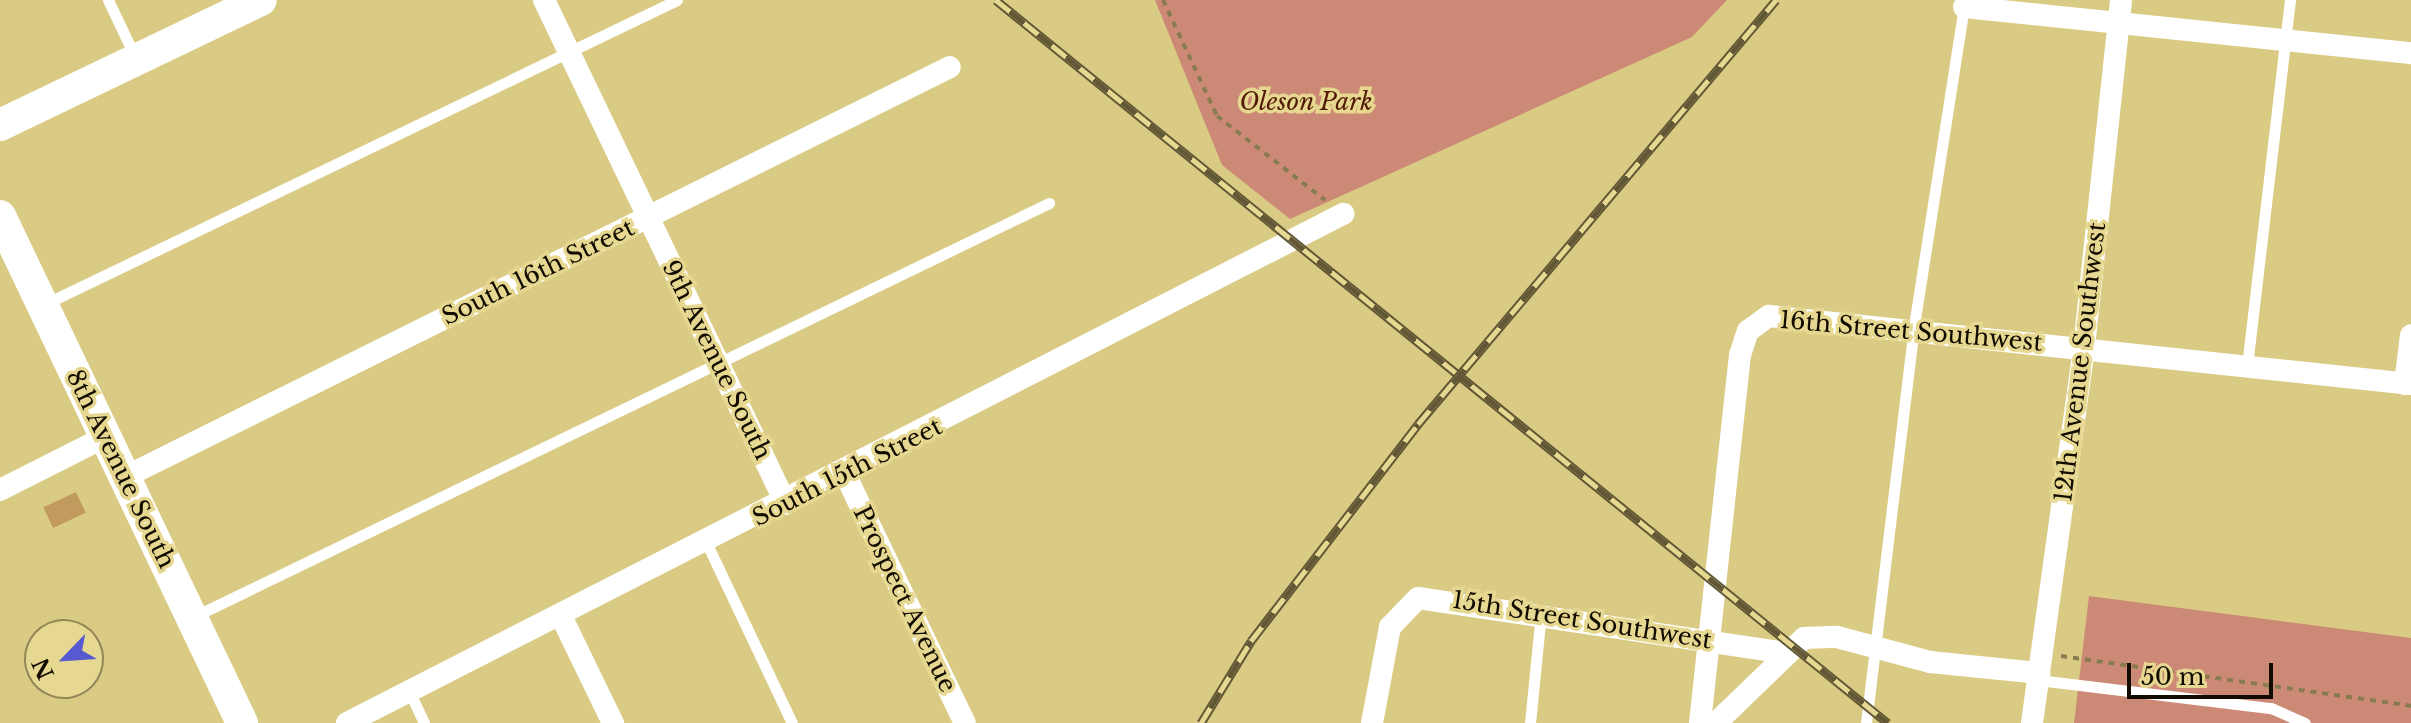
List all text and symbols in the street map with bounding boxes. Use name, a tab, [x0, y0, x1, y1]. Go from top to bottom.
park label: Oleson Park	[1239, 88, 1373, 116]
street label: South 16th Street	[437, 213, 639, 331]
street label: 12th Avenue Southwest	[2049, 220, 2111, 504]
street label: 9th Avenue South	[656, 255, 778, 465]
street label: 16th Street Southwest	[1778, 305, 2044, 357]
street label: 8th Avenue South	[60, 365, 182, 573]
street label: South 15th Street	[747, 412, 947, 532]
street label: Prospect Avenue	[847, 501, 963, 697]
street label: 15th Street Southwest	[1450, 585, 1714, 655]
north arrow	[24, 619, 104, 699]
scale bar	[2131, 647, 2277, 697]
text: N	[27, 653, 60, 684]
text: 50 m	[2141, 662, 2204, 691]

